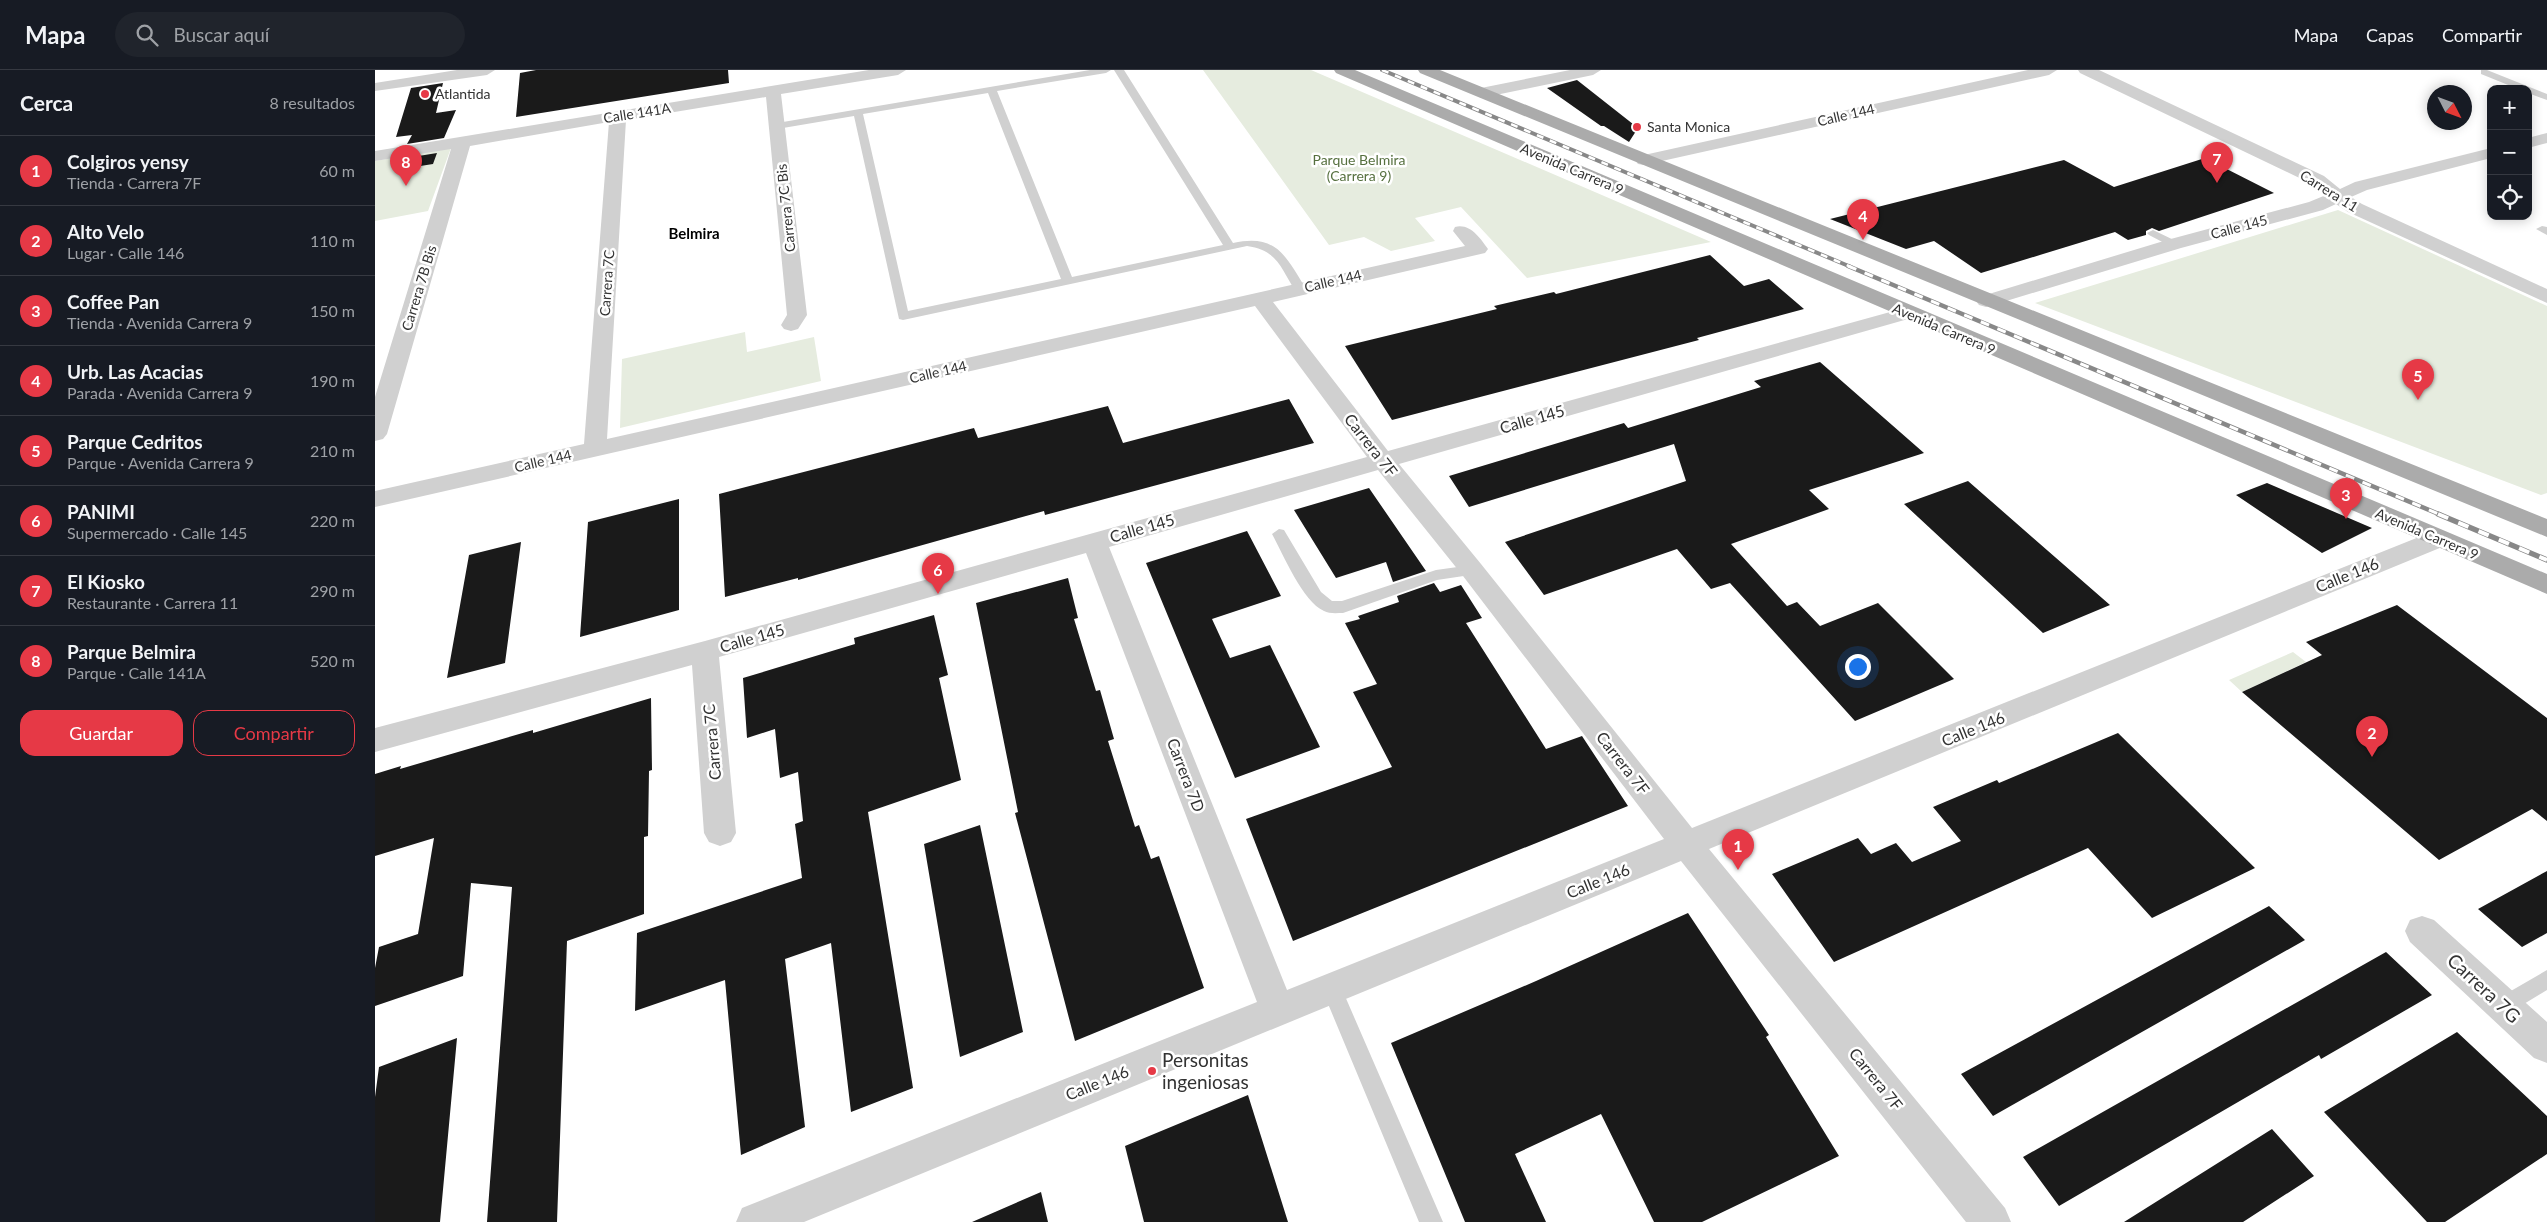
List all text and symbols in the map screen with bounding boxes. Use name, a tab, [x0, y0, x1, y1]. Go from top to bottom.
search box	[115, 12, 465, 57]
text: Mapa	[25, 20, 85, 49]
icon: search	[133, 21, 161, 49]
text: Buscar aquí	[173, 23, 269, 46]
text: Mapa	[2294, 24, 2338, 46]
text: Capas	[2366, 24, 2414, 46]
text: Compartir	[2442, 24, 2522, 46]
place label: Atlantida	[435, 85, 491, 102]
north arrow	[2427, 85, 2472, 130]
map controls	[2487, 85, 2532, 220]
button: +	[2487, 85, 2532, 130]
marker: Atlantida	[419, 88, 431, 100]
text: Cerca	[20, 90, 73, 115]
text: 8 resultados	[269, 93, 355, 112]
street label: Calle 141A	[602, 99, 672, 126]
street label: Calle 144	[1816, 100, 1876, 129]
place label: Santa Monica	[1647, 118, 1730, 135]
marker: Santa Monica	[1631, 121, 1643, 133]
button: −	[2487, 130, 2532, 175]
street label: Avenida Carrera 9	[1518, 139, 1626, 198]
pin: 7	[2201, 142, 2233, 183]
pin: 8	[390, 145, 422, 186]
text: Colgiros yensy	[67, 150, 189, 173]
park label: Parque Belmira (Carrera 9)	[1312, 151, 1406, 184]
text: 1	[31, 161, 41, 180]
text: 60 m	[319, 161, 355, 180]
street label: Carrera 7C Bis	[772, 163, 799, 253]
street label: Carrera 11	[2297, 166, 2361, 215]
text: Tienda · Carrera 7F	[67, 173, 201, 192]
button: locate	[2487, 175, 2532, 220]
pin: 4	[1847, 199, 1879, 240]
street label: Calle 145	[2209, 211, 2269, 242]
text: Alto Velo	[67, 220, 144, 243]
district label: Belmira	[669, 224, 720, 242]
text: 2	[31, 231, 41, 250]
text: 110 m	[310, 231, 355, 250]
text: Lugar · Calle 146	[67, 243, 184, 262]
street label: Carrera 7B Bis	[397, 243, 440, 333]
street label: Carrera 7C	[596, 249, 617, 317]
street label: Calle 144	[1303, 266, 1363, 295]
text: Coffee Pan	[67, 290, 160, 313]
street label: Avenida Carrera 9	[1890, 299, 1998, 358]
text: 3	[31, 301, 41, 320]
text: 150 m	[310, 301, 355, 320]
text: Tienda · Avenida Carrera 9	[67, 313, 252, 332]
street label: Calle 144	[908, 357, 968, 386]
pin: 5	[2402, 359, 2434, 400]
text: Urb. Las Acacias	[67, 360, 203, 383]
text: 4	[31, 371, 41, 390]
text: 190 m	[310, 371, 355, 390]
text: Parada · Avenida Carrera 9	[67, 383, 253, 402]
street label: Calle 145	[1497, 400, 1566, 437]
street label: Carrera 7F	[1341, 409, 1402, 480]
text: Parque Cedritos	[67, 430, 203, 453]
text: 5	[31, 441, 41, 460]
text: 210 m	[310, 441, 355, 460]
street label: Calle 144	[513, 446, 573, 475]
text: Parque · Avenida Carrera 9	[67, 453, 254, 472]
pin: 3	[2330, 478, 2362, 519]
text: PANIMI	[67, 500, 135, 523]
street label: Avenida Carrera 9	[2373, 504, 2481, 563]
street label: Calle 145	[1107, 509, 1176, 546]
text: 6	[31, 511, 41, 530]
text: 220 m	[310, 511, 355, 530]
text: Supermercado · Calle 145	[67, 523, 247, 542]
pin: 6	[922, 553, 954, 594]
street label: Calle 146	[2312, 553, 2381, 596]
text: El Kiosko	[67, 570, 145, 593]
text: 7	[31, 581, 41, 600]
text: 290 m	[310, 581, 355, 600]
text: Restaurante · Carrera 11	[67, 593, 238, 612]
street label: Calle 145	[717, 619, 786, 656]
text: Parque Belmira	[67, 640, 196, 663]
text: 8	[31, 651, 41, 670]
text: 520 m	[310, 651, 355, 670]
your location	[1845, 654, 1871, 680]
text: Parque · Calle 141A	[67, 663, 206, 682]
street label: Carrera 7C	[699, 703, 724, 781]
street label: Calle 146	[1938, 707, 2007, 750]
button: Guardar	[20, 710, 183, 756]
button: Compartir	[193, 710, 355, 756]
pin: 2	[2356, 716, 2388, 757]
street label: Carrera 7F	[1593, 727, 1654, 798]
street label: Carrera 7D	[1164, 735, 1209, 814]
pin: 1	[1722, 829, 1754, 870]
street label: Calle 146	[1563, 859, 1632, 902]
street label: Carrera 7G	[2443, 948, 2526, 1027]
street label: Carrera 7F	[1846, 1044, 1907, 1114]
place label: Personitas ingeniosas	[1162, 1048, 1249, 1093]
street label: Calle 146	[1062, 1061, 1131, 1104]
marker: Personitas ingeniosas	[1146, 1065, 1158, 1077]

